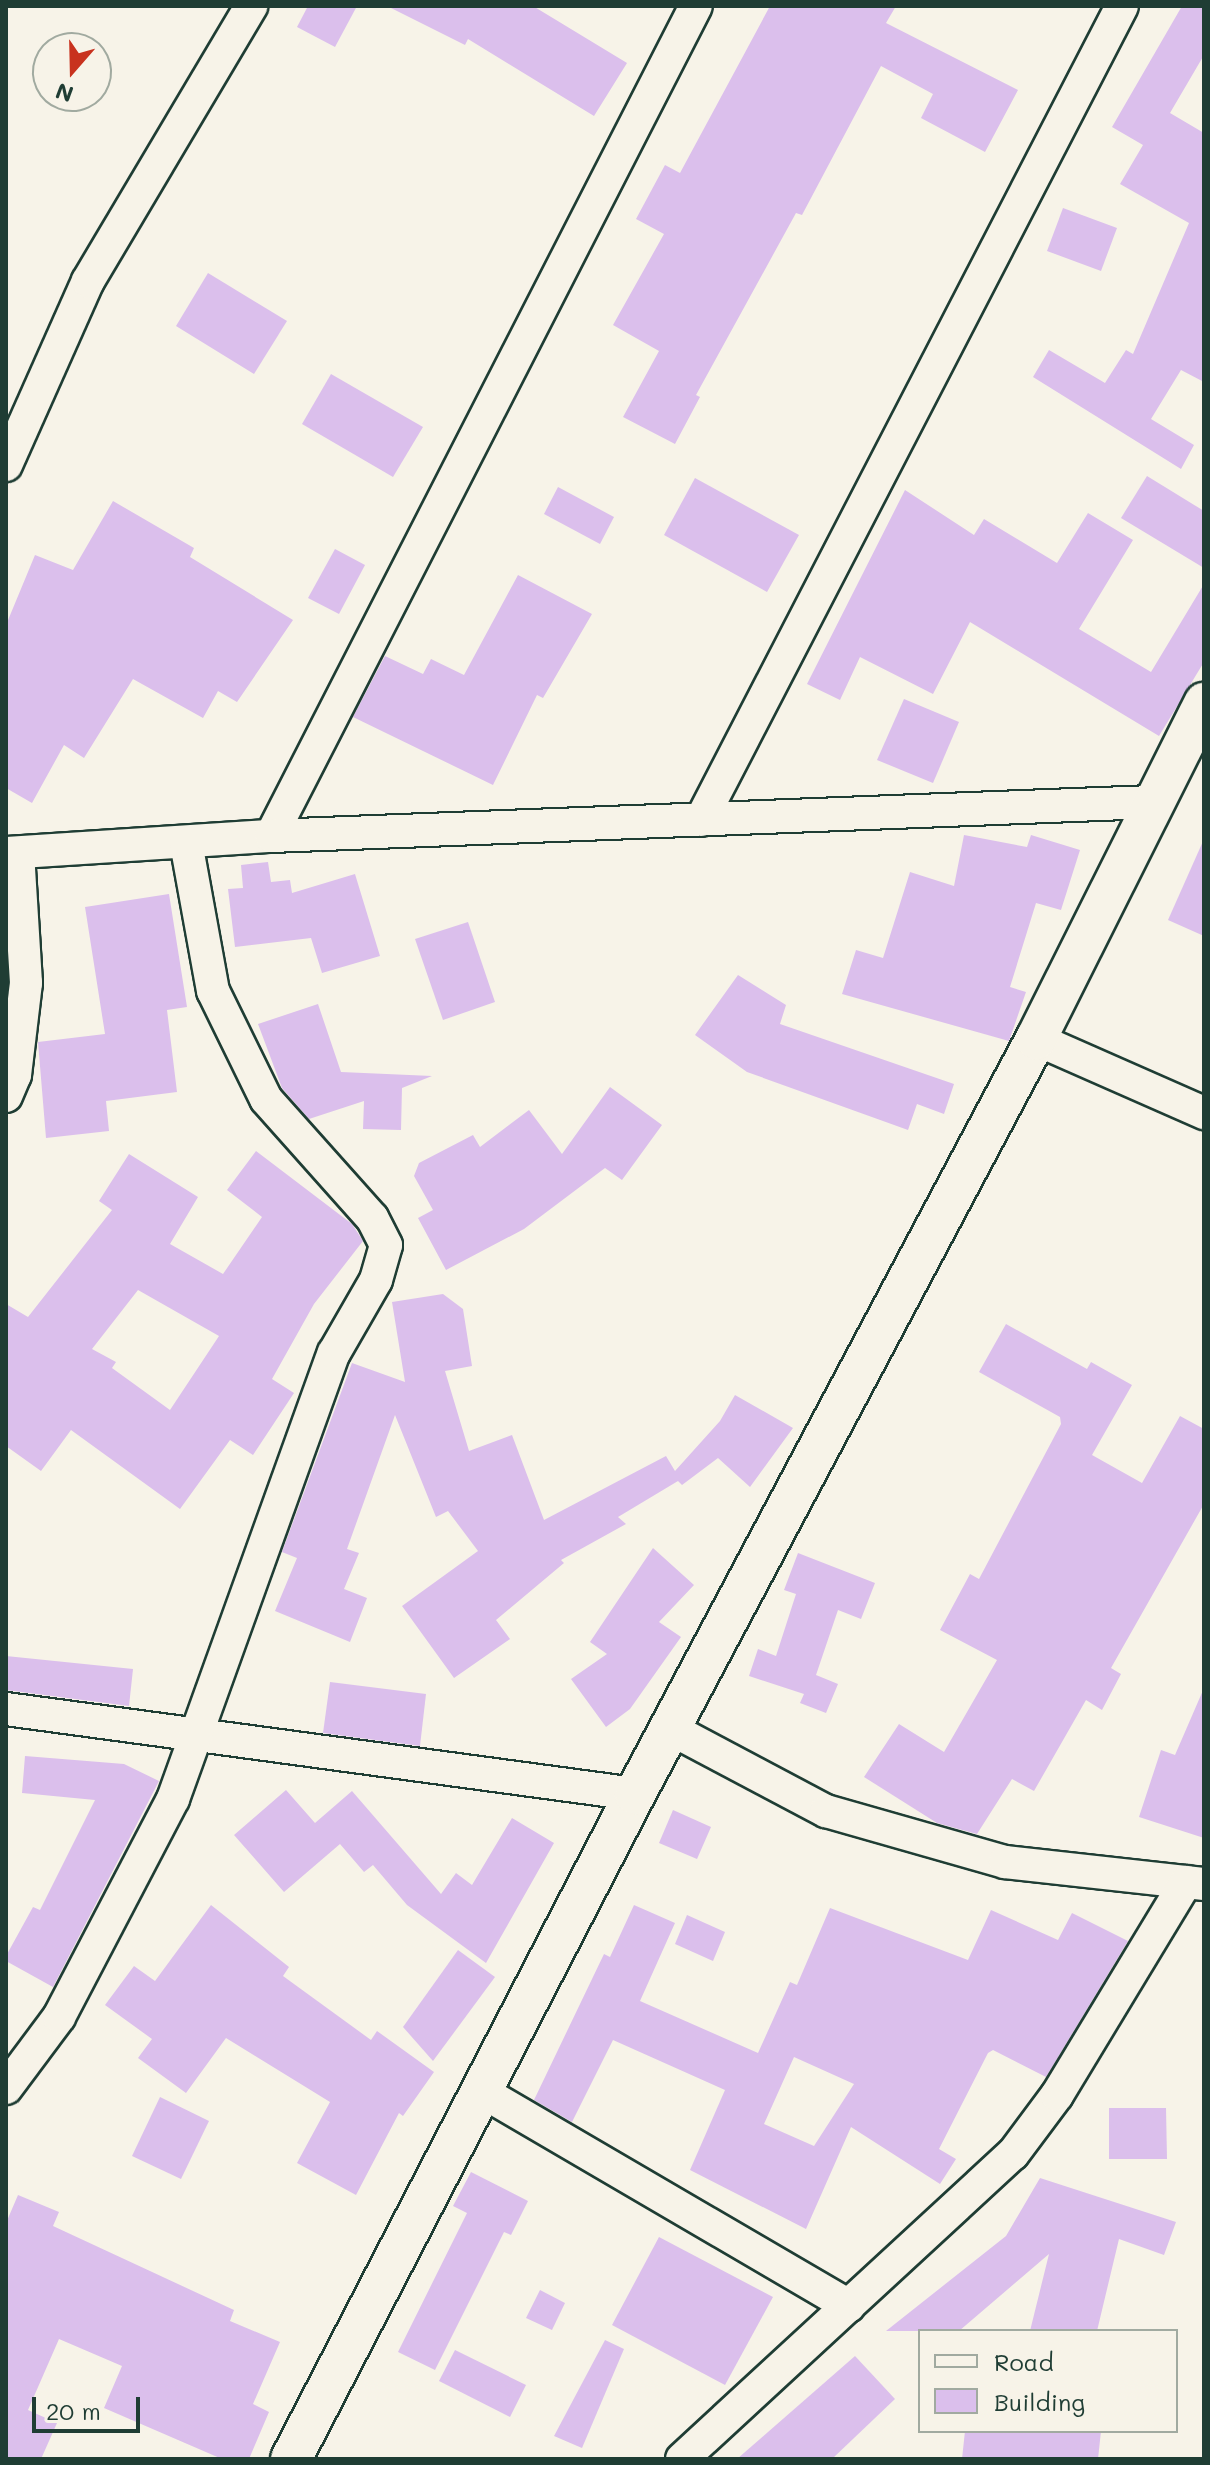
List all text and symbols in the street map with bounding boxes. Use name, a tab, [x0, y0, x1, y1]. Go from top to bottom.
north arrow	[32, 32, 112, 112]
text: N	[52, 77, 77, 110]
legend	[918, 2329, 1178, 2433]
text: Road	[994, 2346, 1054, 2377]
scale bar	[36, 2381, 144, 2431]
text: Building	[994, 2386, 1085, 2417]
text: 20 m	[46, 2395, 101, 2426]

